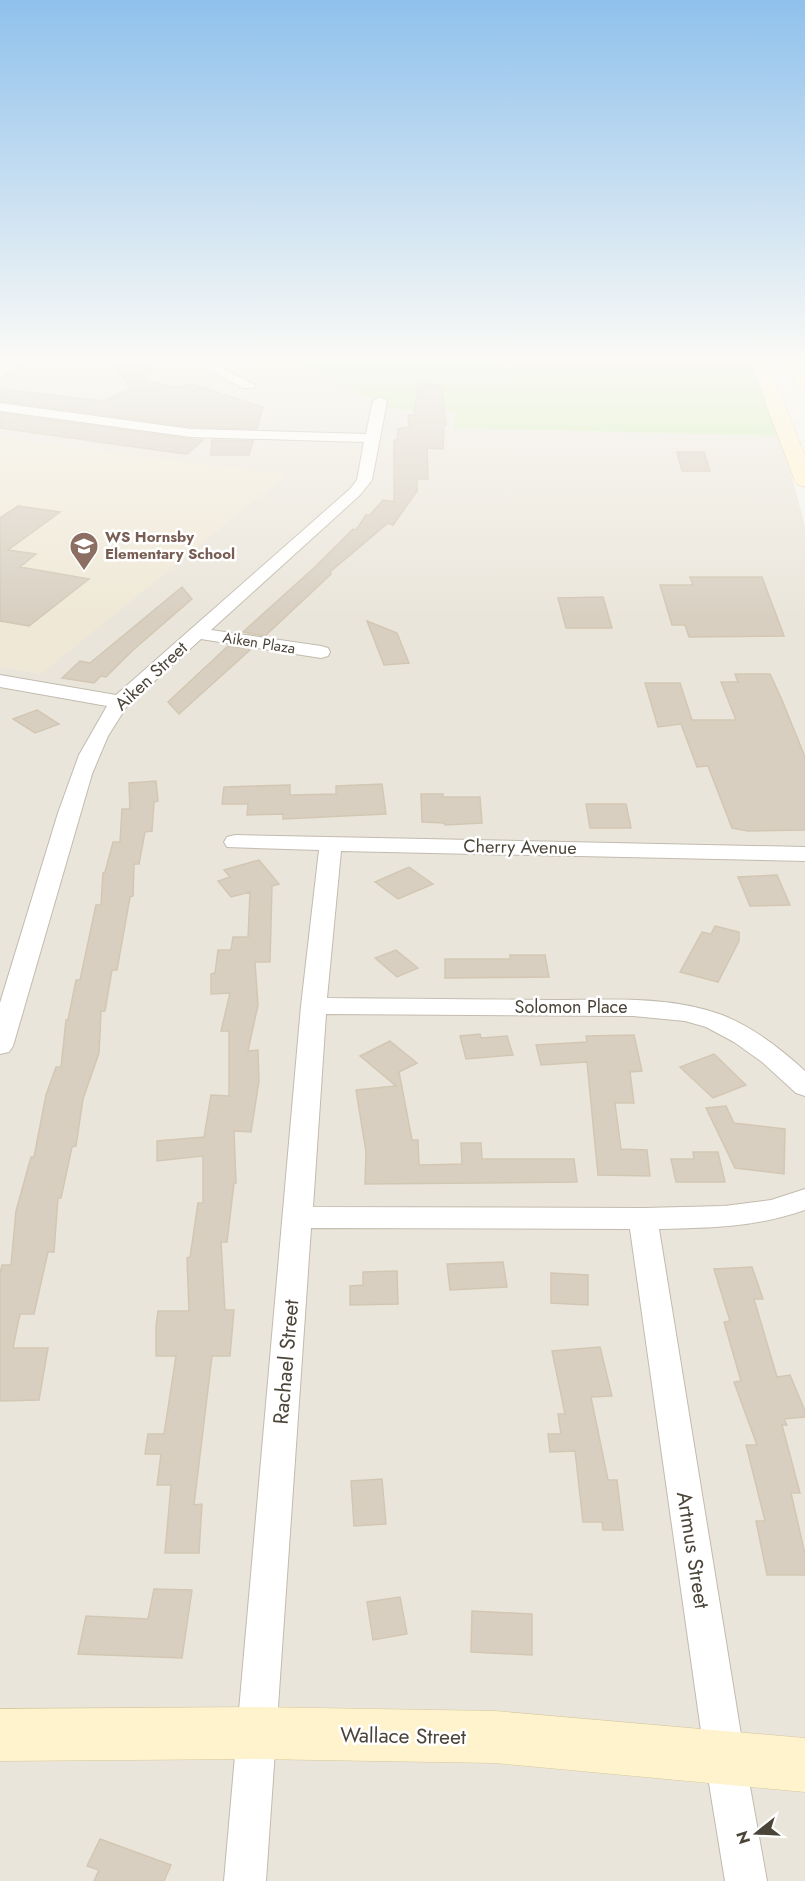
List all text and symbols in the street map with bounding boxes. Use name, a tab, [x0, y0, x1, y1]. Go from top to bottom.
place label: WS Hornsby Elementary School	[105, 526, 235, 565]
school or university icon: WS Hornsby Elementary School	[68, 530, 100, 572]
street label: Aiken Plaza	[221, 626, 297, 660]
street label: Aiken Street	[109, 635, 194, 717]
street label: Cherry Avenue	[463, 833, 577, 861]
street label: Solomon Place	[515, 994, 627, 1020]
street label: Rachael Street	[266, 1298, 306, 1426]
street label: Artmus Street	[669, 1489, 717, 1611]
street label: Wallace Street	[340, 1720, 466, 1752]
north arrow	[727, 1803, 787, 1863]
text: N	[730, 1828, 756, 1847]

